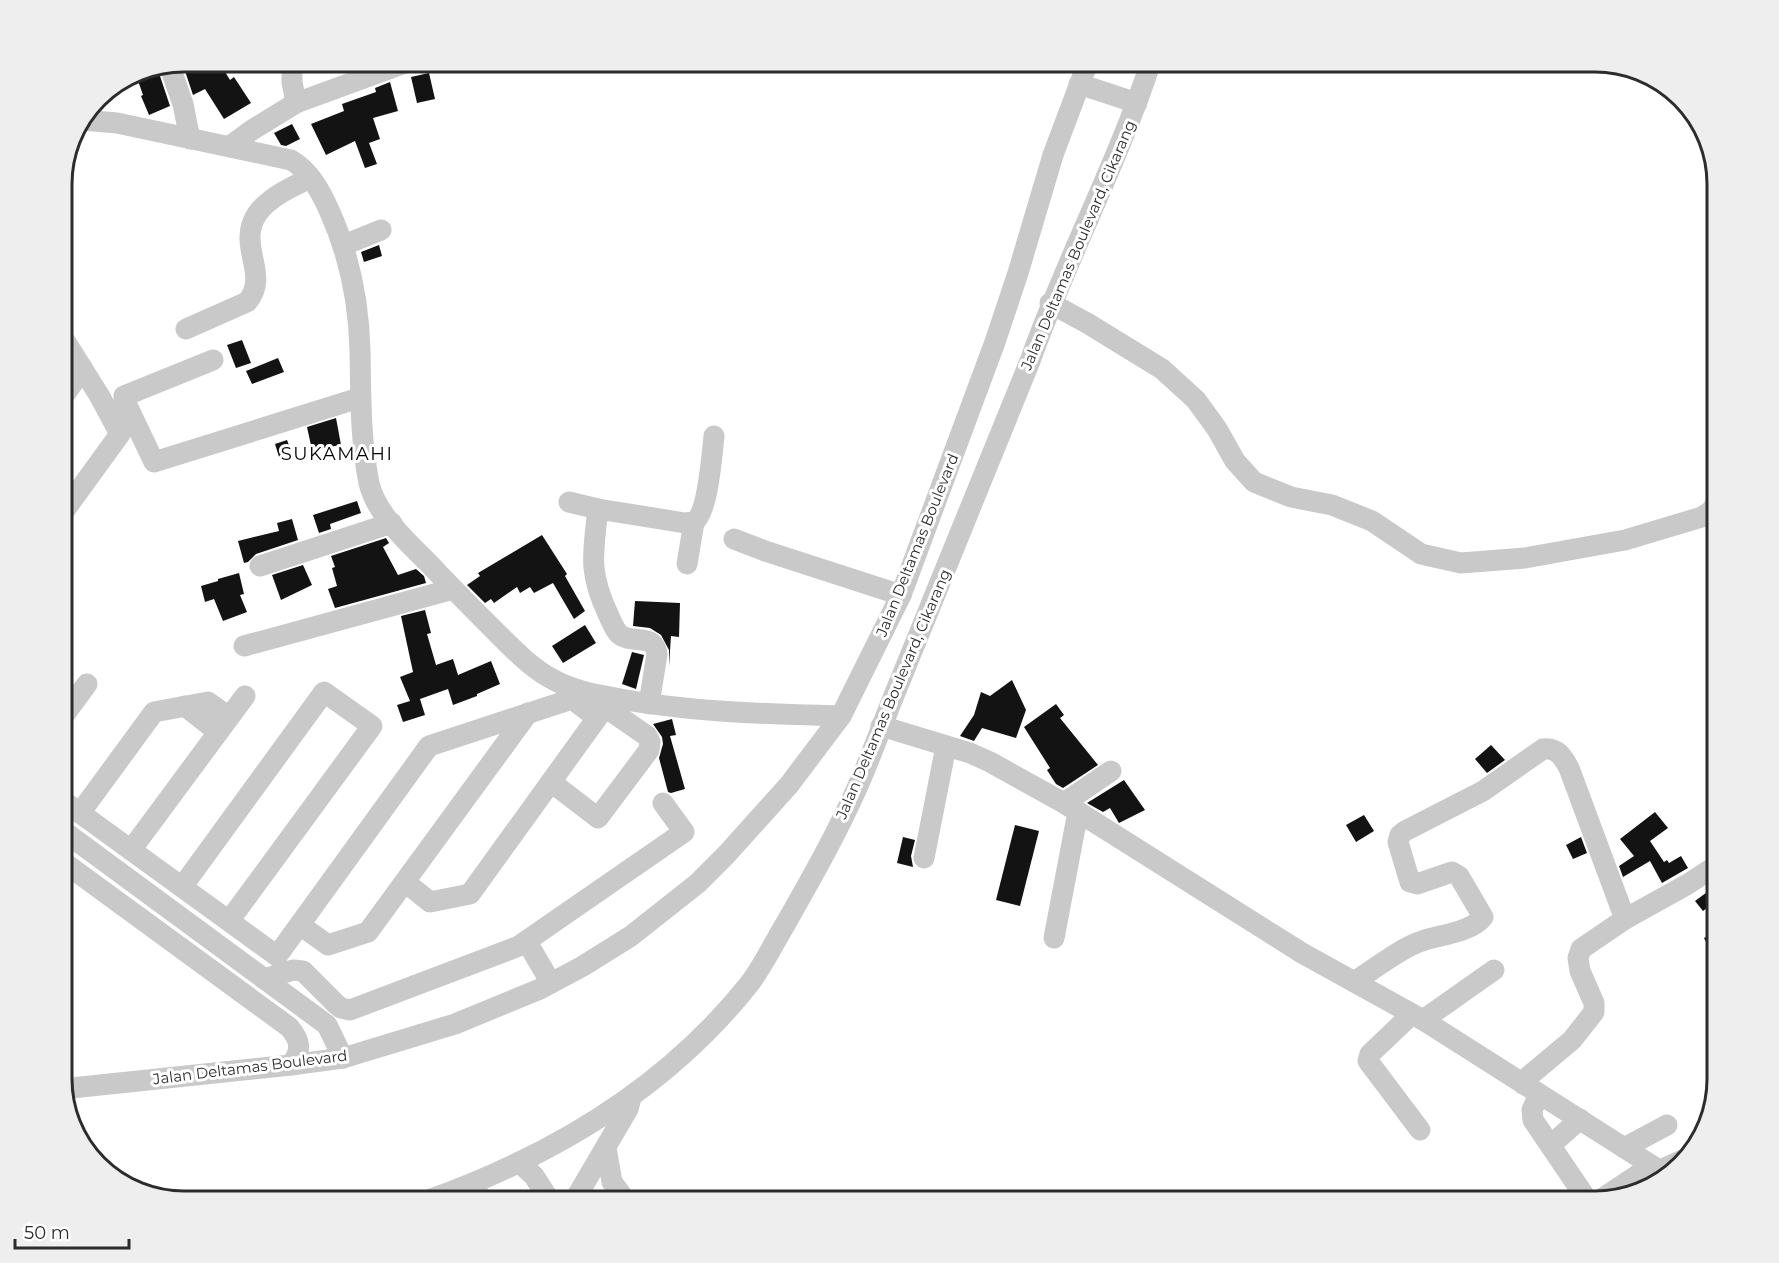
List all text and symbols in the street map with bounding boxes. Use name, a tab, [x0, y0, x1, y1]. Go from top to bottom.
street label: Jalan Deltamas Boulevard, Cikarang	[1016, 117, 1139, 374]
district label: SUKAMAHI	[281, 443, 393, 465]
street label: Jalan Deltamas Boulevard	[871, 451, 962, 640]
street label: Jalan Deltamas Boulevard, Cikarang	[831, 566, 954, 823]
street label: Jalan Deltamas Boulevard	[151, 1046, 348, 1088]
scale bar	[15, 1212, 129, 1250]
text: 50 m	[24, 1222, 70, 1244]

